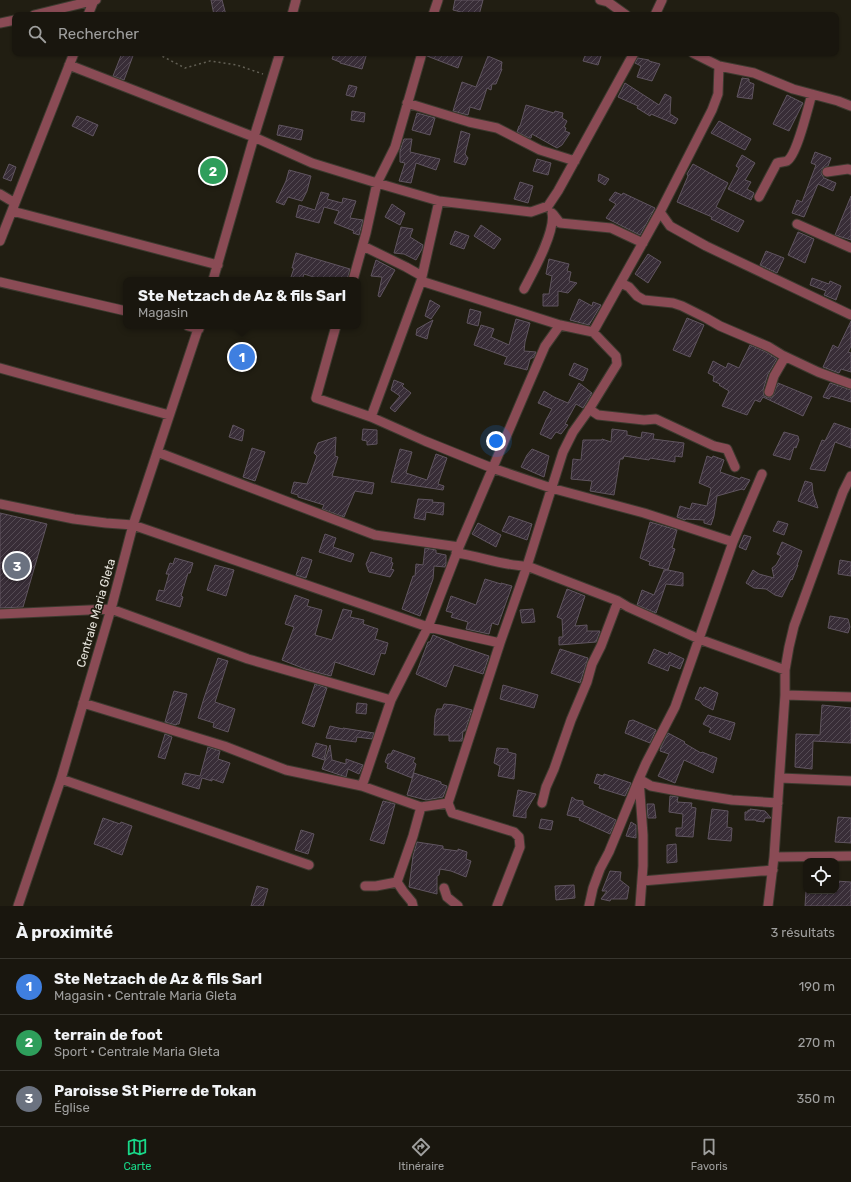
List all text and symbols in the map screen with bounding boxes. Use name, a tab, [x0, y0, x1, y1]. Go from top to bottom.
search box	[12, 12, 839, 56]
icon: search	[26, 23, 48, 45]
text: Rechercher	[58, 25, 139, 43]
pin: 2	[200, 156, 226, 186]
popup	[123, 277, 361, 329]
text: Ste Netzach de Az & fils Sarl	[138, 287, 346, 305]
text: Magasin	[138, 305, 188, 320]
pin: 1	[229, 342, 255, 372]
your location	[486, 431, 506, 451]
pin: 3	[4, 551, 30, 581]
street label: Centrale Maria Gleta	[74, 557, 118, 669]
map controls	[803, 858, 839, 894]
button: locate	[803, 858, 839, 894]
text: À proximité	[16, 922, 113, 942]
text: 3 résultats	[770, 925, 835, 940]
text: Ste Netzach de Az & fils Sarl	[54, 970, 262, 988]
text: 1	[26, 979, 32, 994]
text: 190 m	[799, 979, 835, 994]
text: Magasin · Centrale Maria Gleta	[54, 988, 237, 1003]
text: terrain de foot	[54, 1026, 163, 1044]
text: 2	[25, 1035, 33, 1050]
text: 270 m	[798, 1035, 835, 1050]
text: Sport · Centrale Maria Gleta	[54, 1044, 220, 1059]
text: Paroisse St Pierre de Tokan	[54, 1082, 256, 1100]
text: 3	[25, 1091, 33, 1106]
text: 350 m	[796, 1091, 835, 1106]
text: Église	[54, 1100, 90, 1115]
tab: Carte	[123, 1136, 151, 1173]
tab: Itinéraire	[398, 1136, 444, 1173]
tab: Favoris	[691, 1136, 728, 1173]

